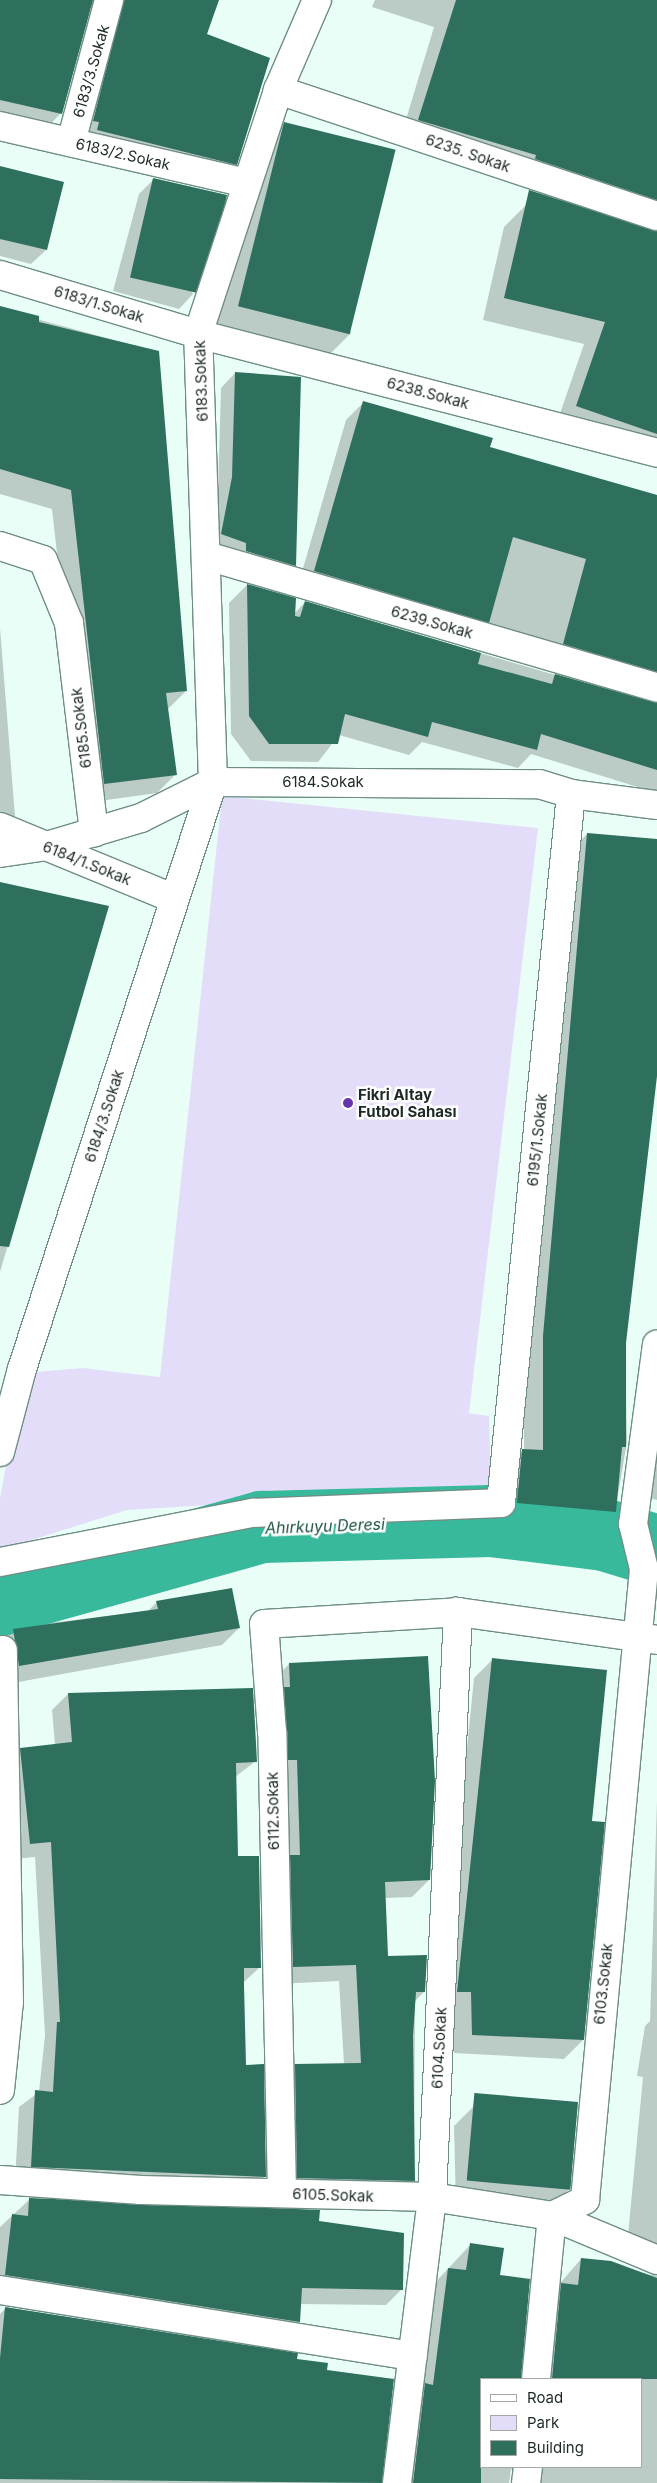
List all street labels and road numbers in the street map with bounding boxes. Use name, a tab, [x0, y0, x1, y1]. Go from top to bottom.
street label: 6183/3.Sokak	[69, 22, 113, 120]
street label: 6235. Sokak	[423, 130, 513, 176]
street label: 6183/2.Sokak	[74, 134, 172, 174]
street label: 6183/1.Sokak	[52, 282, 146, 326]
street label: 6183.Sokak	[191, 340, 211, 422]
street label: 6238.Sokak	[385, 373, 471, 413]
street label: 6239.Sokak	[389, 602, 475, 642]
street label: 6185.Sokak	[67, 687, 95, 769]
street label: 6184.Sokak	[282, 773, 364, 791]
street label: 6184/1.Sokak	[40, 837, 134, 889]
street label: 6184/3.Sokak	[81, 1067, 127, 1165]
street label: 6195/1.Sokak	[523, 1093, 551, 1187]
street label: 6112.Sokak	[263, 1772, 283, 1850]
street label: 6103.Sokak	[590, 1942, 616, 2026]
street label: 6104.Sokak	[428, 2007, 450, 2089]
street label: 6105.Sokak	[292, 2185, 374, 2205]

